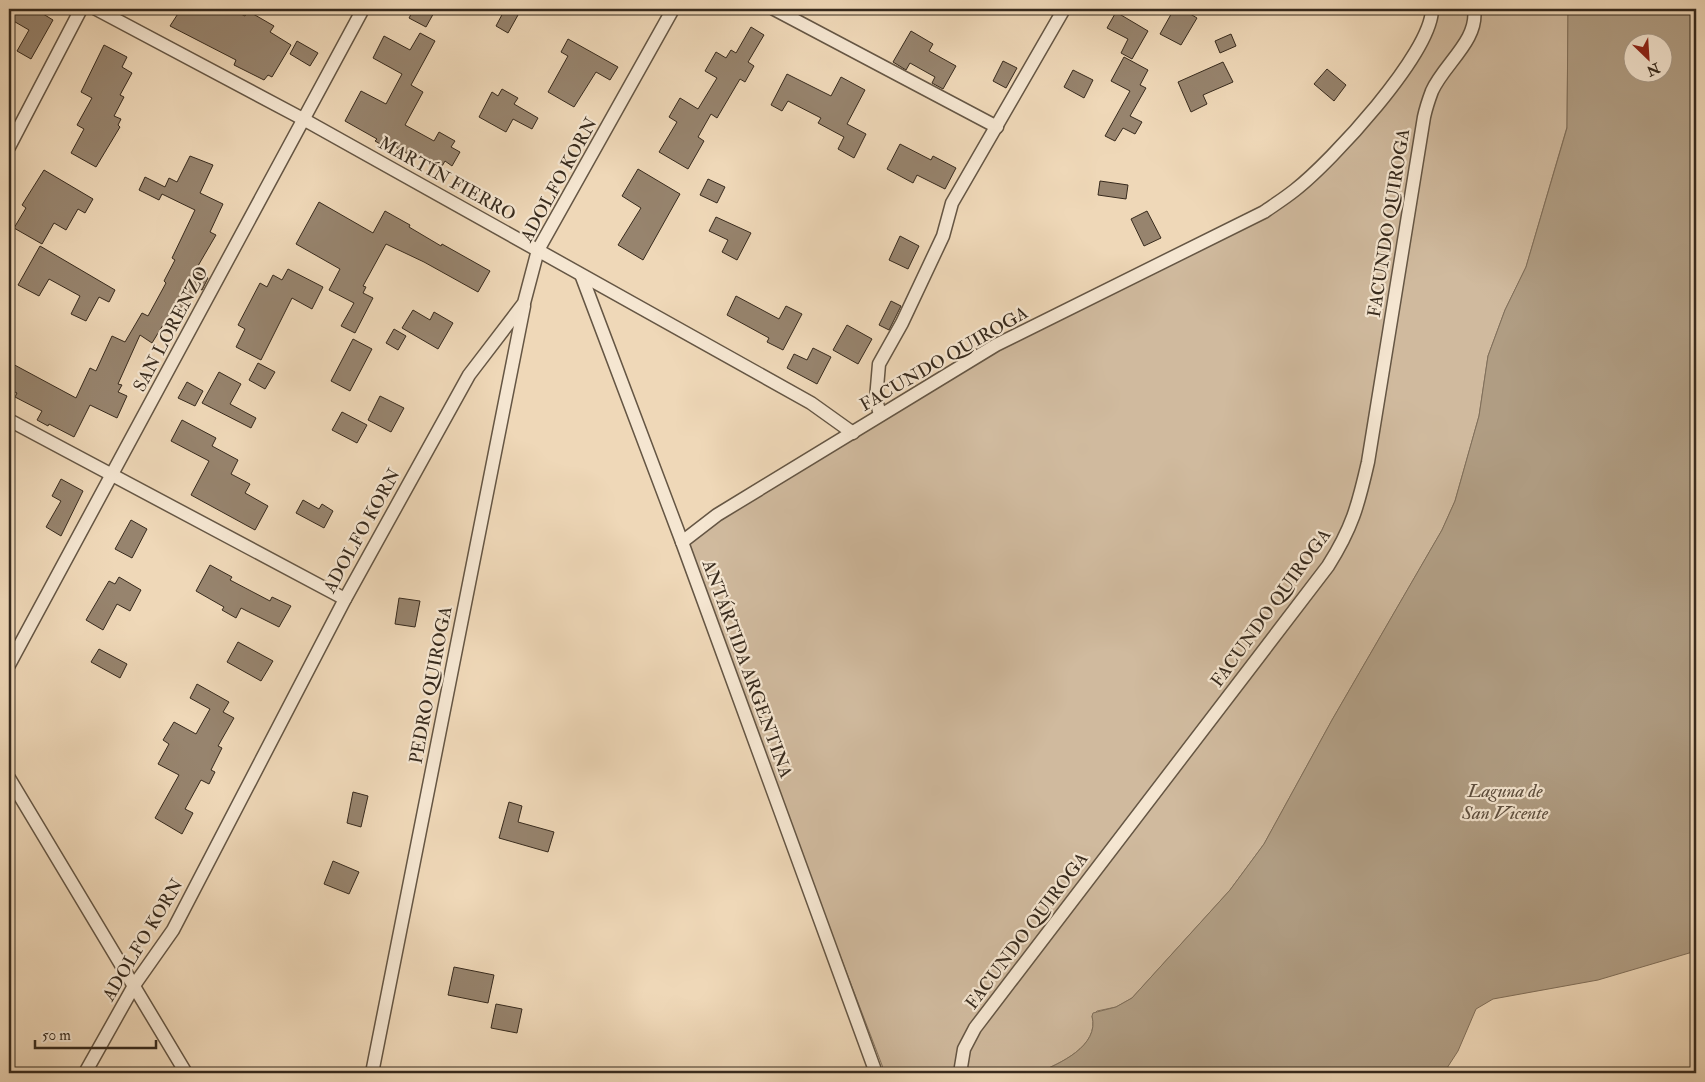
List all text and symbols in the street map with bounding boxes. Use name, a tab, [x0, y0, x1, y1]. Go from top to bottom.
north arrow	[1622, 32, 1672, 82]
text: N	[1644, 59, 1663, 80]
street label: ADOLFO KORN	[515, 114, 603, 247]
street label: FACUNDO QUIROGA	[1363, 127, 1415, 319]
street label: MARTÍN FIERRO	[374, 132, 520, 226]
street label: SAN LORENZO	[128, 262, 214, 396]
street label: FACUNDO QUIROGA	[856, 301, 1033, 417]
street label: ADOLFO KORN	[318, 465, 406, 598]
street label: FACUNDO QUIROGA	[1206, 524, 1337, 692]
street label: ANTÁRTIDA ARGENTINA	[696, 556, 797, 782]
street label: PEDRO QUIROGA	[404, 604, 458, 766]
water label: Laguna de San Vicente	[1461, 779, 1549, 825]
street label: FACUNDO QUIROGA	[960, 848, 1094, 1014]
street label: ADOLFO KORN	[97, 875, 189, 1006]
scale bar	[35, 1017, 156, 1049]
text: 50 m	[42, 1026, 71, 1045]

